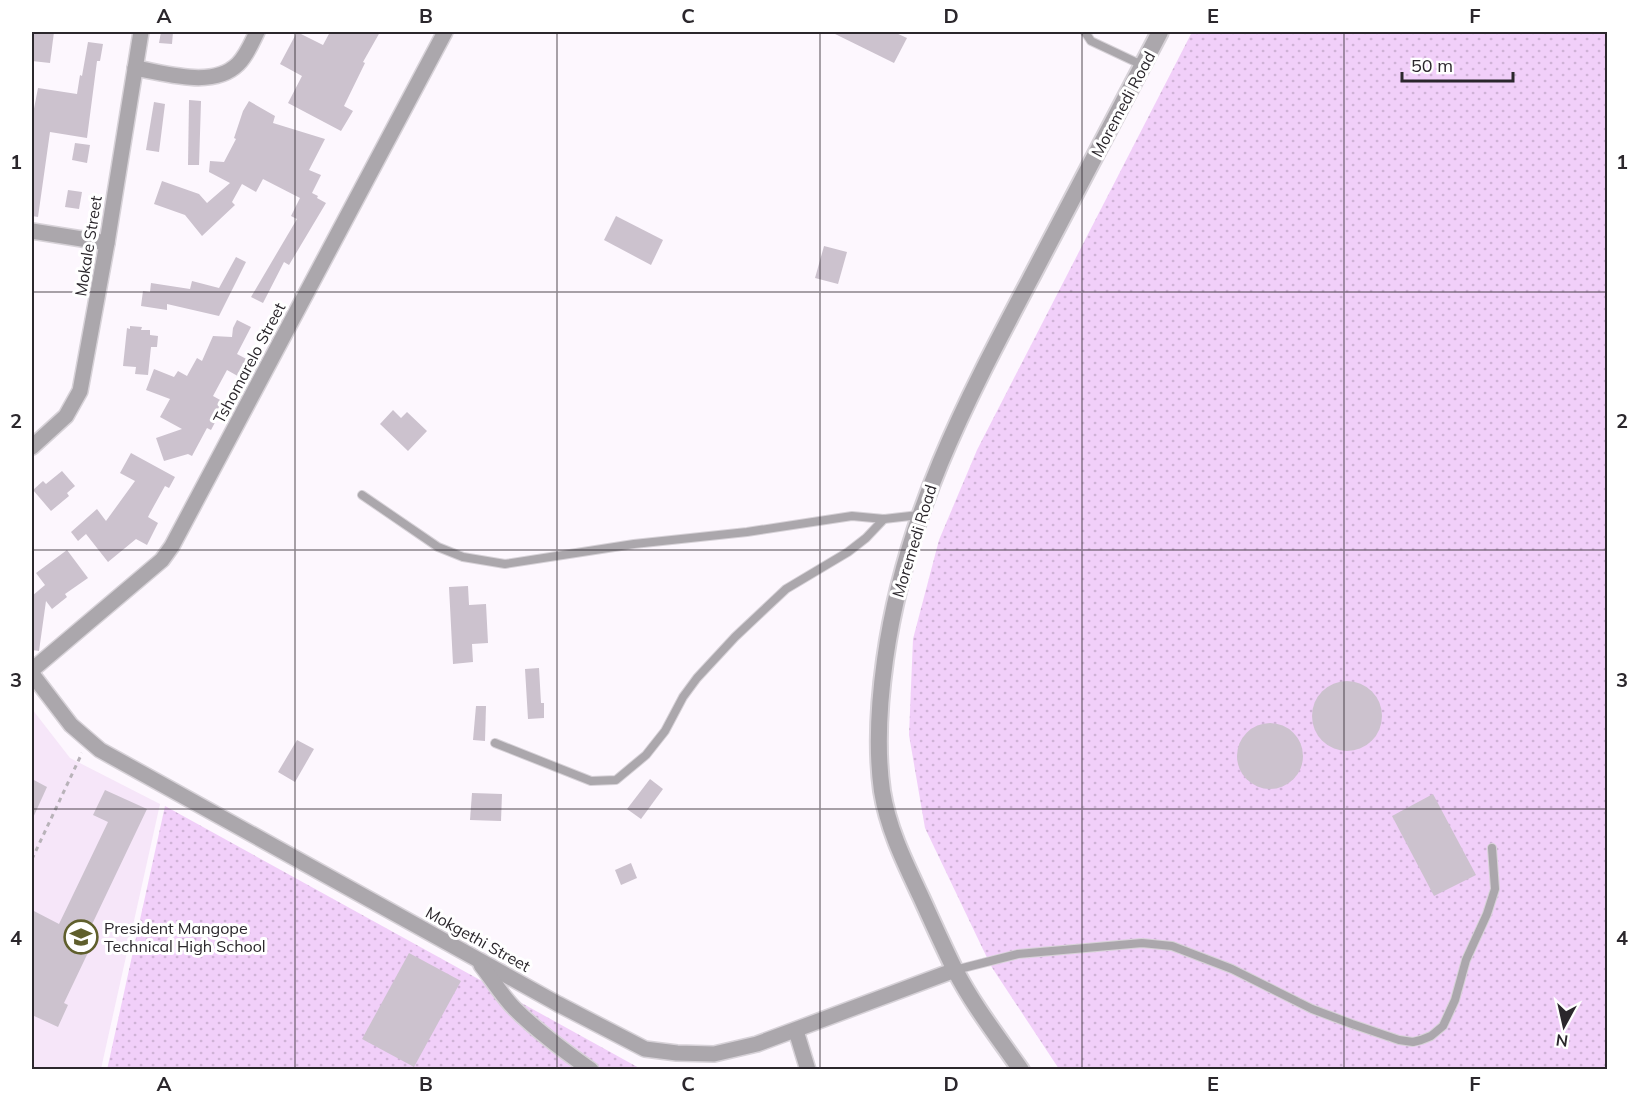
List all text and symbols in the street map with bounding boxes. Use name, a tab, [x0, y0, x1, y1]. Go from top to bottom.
text: A	[157, 3, 172, 28]
text: B	[419, 3, 433, 28]
text: C	[681, 3, 695, 28]
text: D	[943, 3, 959, 28]
text: E	[1207, 3, 1219, 28]
text: F	[1469, 3, 1481, 28]
scale bar	[1402, 45, 1513, 83]
street label: Moremedi Road	[1087, 48, 1159, 160]
text: 50 m	[1411, 54, 1453, 77]
text: 1	[10, 149, 22, 174]
text: 1	[1616, 149, 1628, 174]
street label: Mokale Street	[70, 194, 106, 298]
street label: Tshomarelo Street	[209, 299, 290, 427]
text: 2	[10, 408, 22, 433]
text: 2	[1616, 408, 1628, 433]
street label: Moremedi Road	[887, 482, 941, 600]
text: 3	[10, 667, 22, 692]
text: 3	[1616, 667, 1628, 692]
street label: Mokgethi Street	[422, 902, 534, 976]
place label: President Mangope Technical High School	[104, 918, 266, 956]
school or university icon: President Mangope Technical High School	[63, 919, 99, 955]
text: 4	[10, 925, 22, 950]
text: 4	[1616, 925, 1628, 950]
north arrow	[1534, 996, 1594, 1056]
text: N	[1555, 1030, 1569, 1052]
text: A	[157, 1071, 172, 1096]
text: B	[419, 1071, 433, 1096]
text: C	[681, 1071, 695, 1096]
text: D	[943, 1071, 959, 1096]
text: E	[1207, 1071, 1219, 1096]
text: F	[1469, 1071, 1481, 1096]

